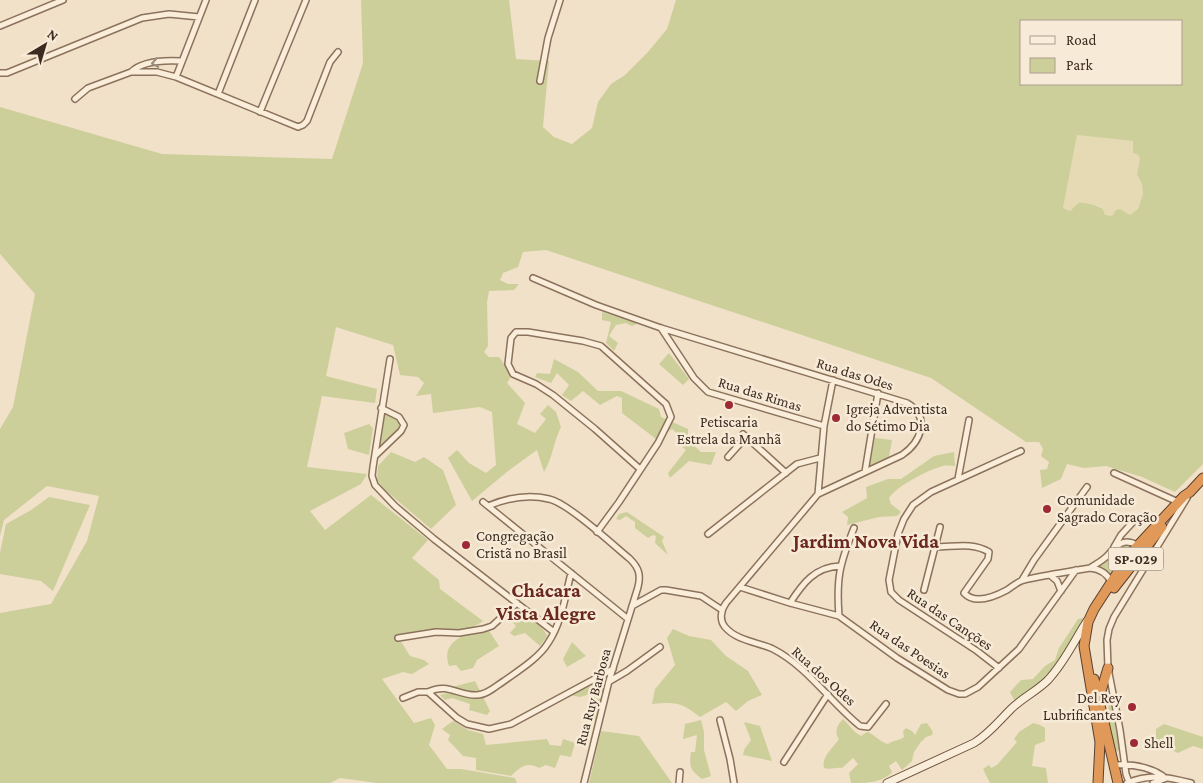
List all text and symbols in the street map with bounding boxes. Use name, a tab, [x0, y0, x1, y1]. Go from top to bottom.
north arrow	[20, 20, 70, 70]
legend	[1020, 20, 1183, 85]
text: N	[44, 26, 62, 44]
text: Road	[1066, 32, 1097, 48]
one-way arrow	[151, 57, 160, 67]
text: Park	[1066, 57, 1093, 73]
street label: Rua das Odes	[814, 355, 896, 393]
street label: Rua das Rimas	[716, 374, 804, 414]
marker: Petiscaria Estrela da Manhã	[723, 399, 735, 411]
place label: Igreja Adventista do Sétimo Dia	[846, 401, 947, 434]
marker: Igreja Adventista do Sétimo Dia	[830, 412, 842, 424]
place label: Petiscaria Estrela da Manhã	[677, 414, 781, 447]
place label: Comunidade Sagrado Coração	[1057, 492, 1157, 526]
marker: Comunidade Sagrado Coração	[1041, 503, 1053, 515]
place label: Congregação Cristã no Brasil	[476, 528, 567, 561]
district label: Jardim Nova Vida	[791, 530, 939, 552]
marker: Congregação Cristã no Brasil	[460, 539, 472, 551]
road number: SP-029	[1108, 548, 1164, 570]
district label: Chácara Vista Alegre	[495, 579, 596, 624]
street label: Rua das Canções	[904, 585, 996, 654]
street label: Rua das Poesias	[867, 616, 953, 682]
street label: Rua dos Odes	[789, 643, 859, 709]
street label: Rua Ruy Barbosa	[572, 647, 615, 748]
place label: Del Rey Lubrificantes	[1043, 690, 1122, 723]
marker: Del Rey Lubrificantes	[1126, 701, 1138, 713]
place label: Shell	[1144, 735, 1174, 751]
marker: Shell	[1128, 737, 1140, 749]

